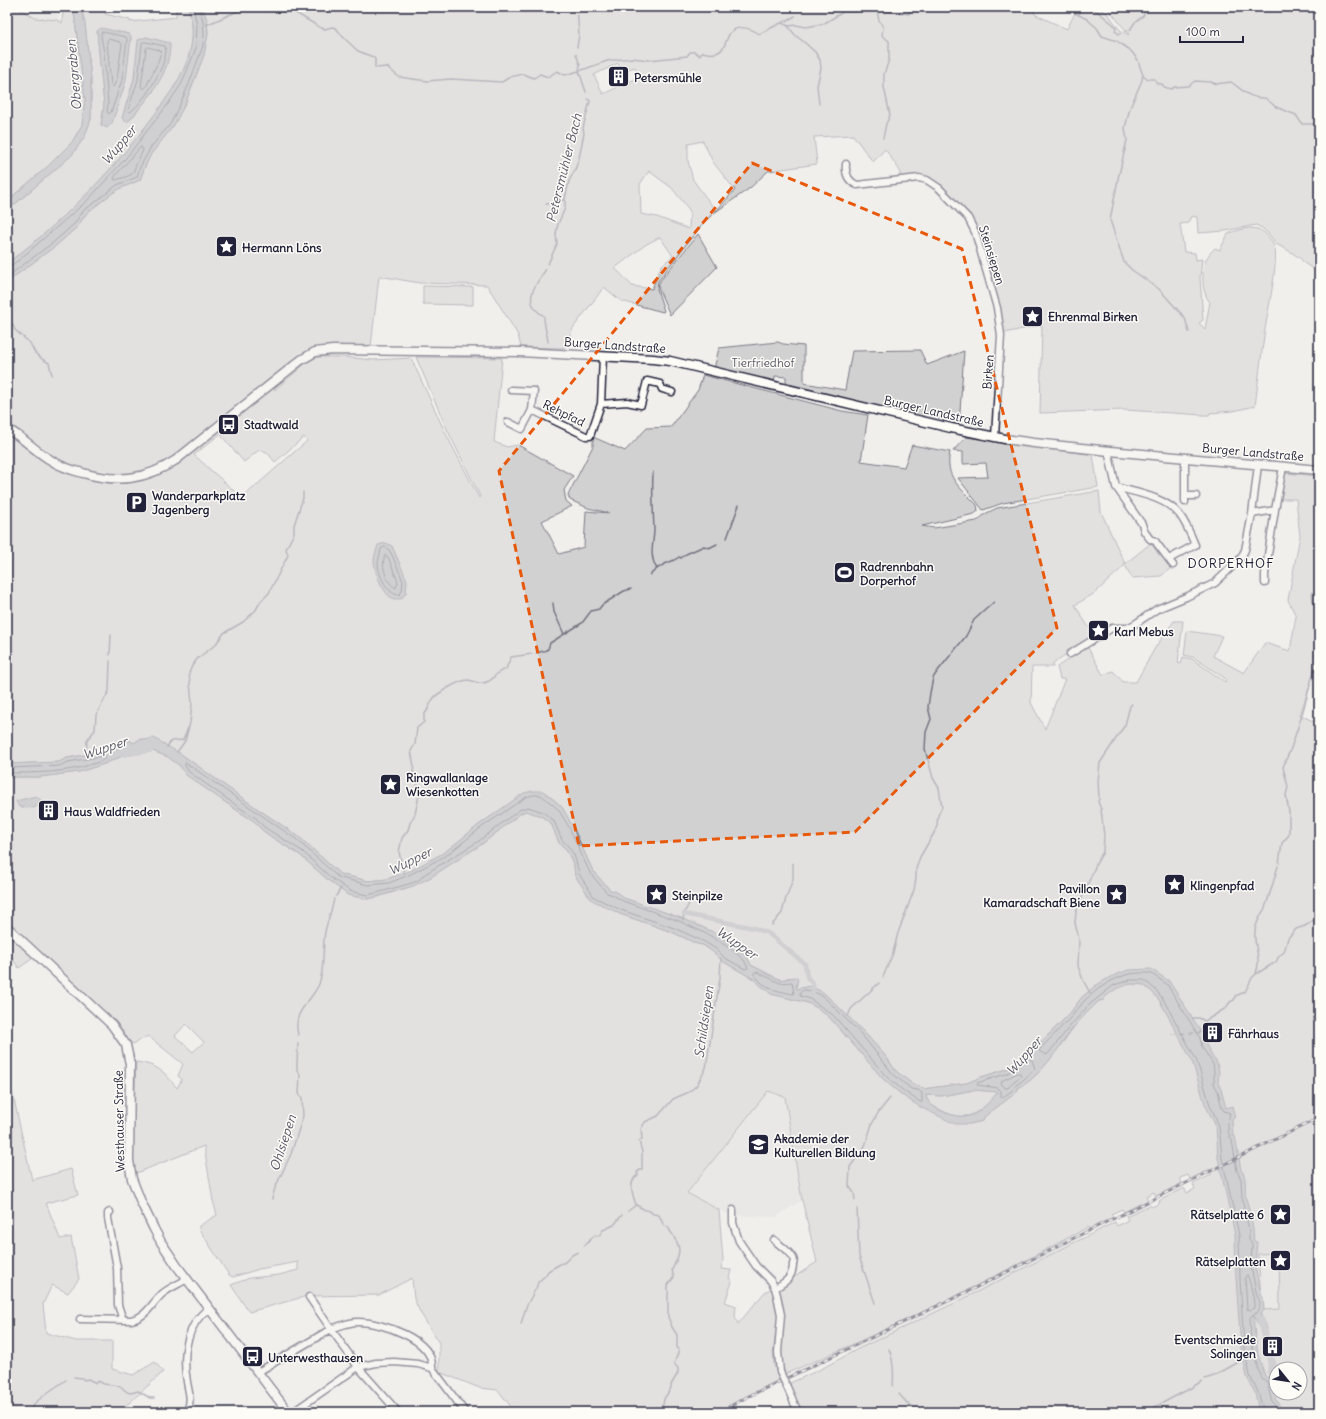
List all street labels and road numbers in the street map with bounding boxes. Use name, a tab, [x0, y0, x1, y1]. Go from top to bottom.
street label: Steinsiepen	[976, 223, 1008, 287]
street label: Burger Landstraße	[564, 334, 666, 356]
street label: Birken	[979, 354, 997, 390]
street label: Burger Landstraße	[883, 392, 985, 430]
street label: Rehpfad	[540, 396, 588, 430]
street label: Burger Landstraße	[1202, 440, 1304, 464]
street label: Westhauser Straße	[111, 1070, 127, 1172]

